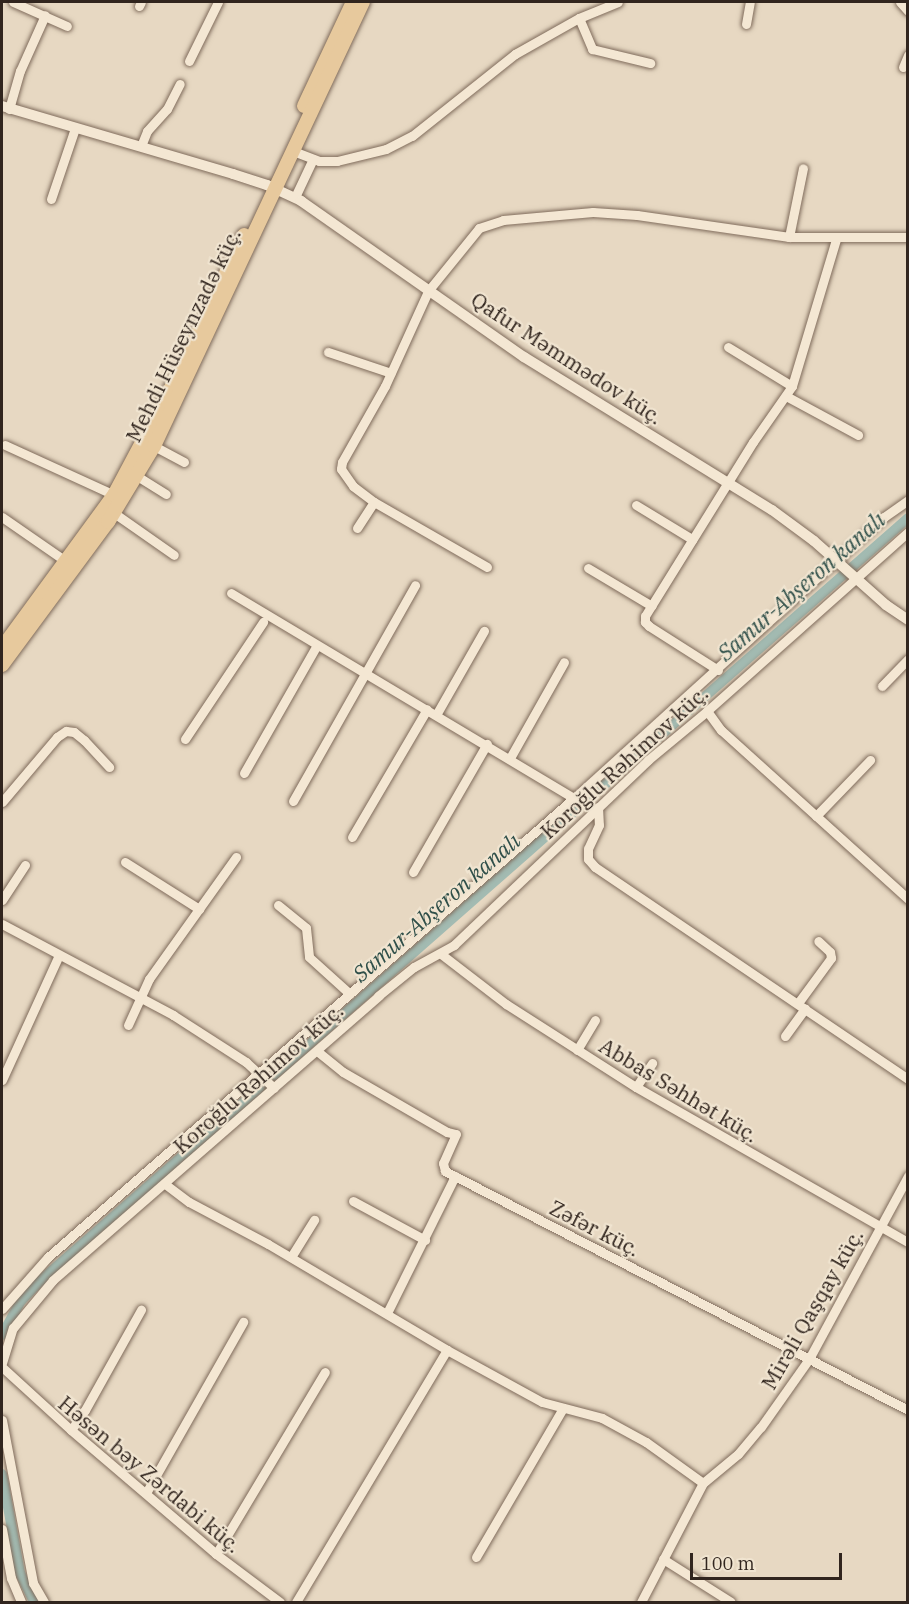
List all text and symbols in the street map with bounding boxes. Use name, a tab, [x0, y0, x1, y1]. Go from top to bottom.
street label: Mehdi Hüseynzadə küç.	[120, 224, 246, 446]
street label: Qafur Məmmədov küç.	[466, 287, 668, 429]
water label: Samur-Abşeron kanalı	[712, 506, 890, 666]
street label: Koroğlu Rəhimov küç.	[535, 680, 713, 844]
water label: Samur-Abşeron kanalı	[347, 827, 525, 987]
street label: Koroğlu Rəhimov küç.	[168, 997, 348, 1159]
street label: Abbas Səhhət küç.	[595, 1033, 763, 1147]
street label: Zəfər küç.	[546, 1195, 644, 1261]
street label: Mirəli Qaşqay küç.	[756, 1224, 868, 1394]
street label: Həsən bəy Zərdabi küç.	[54, 1390, 246, 1558]
scale bar	[693, 1541, 844, 1579]
text: 100 m	[701, 1552, 755, 1575]

